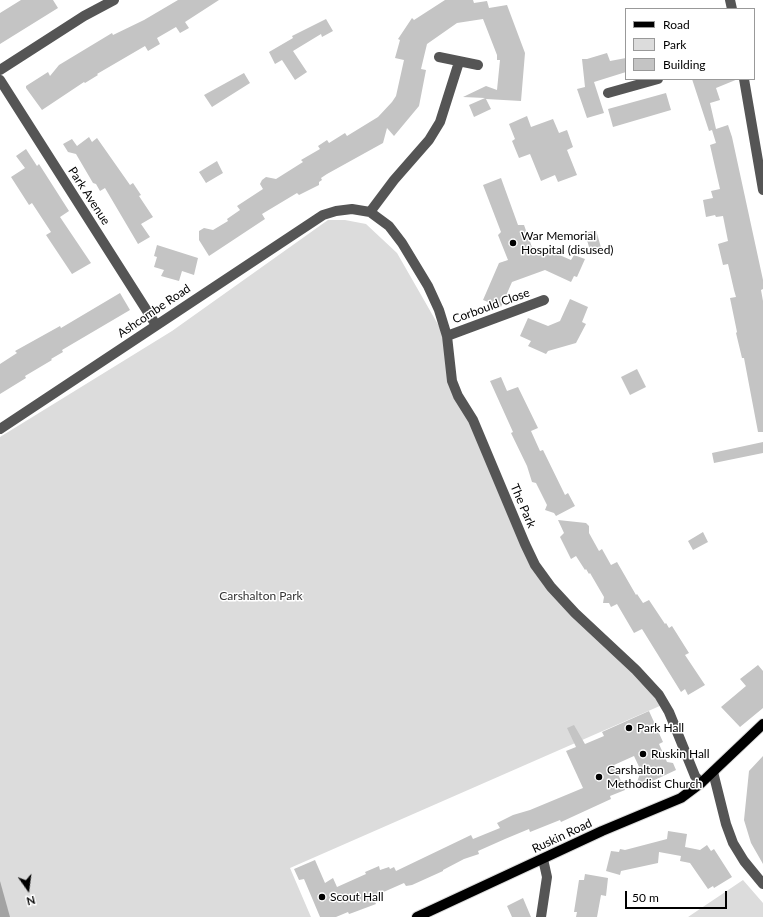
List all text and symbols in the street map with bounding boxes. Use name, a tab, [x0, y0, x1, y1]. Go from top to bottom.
legend	[625, 8, 755, 80]
text: Road	[663, 17, 690, 32]
text: Park	[663, 37, 686, 52]
text: Building	[663, 57, 706, 72]
street label: Park Avenue	[65, 164, 113, 228]
place label: War Memorial Hospital (disused)	[521, 229, 614, 257]
marker: War Memorial Hospital (disused)	[508, 238, 518, 248]
street label: Ashcombe Road	[115, 281, 193, 341]
street label: Corbould Close	[450, 285, 532, 327]
street label: The Park	[507, 482, 539, 530]
park label: Carshalton Park	[219, 589, 303, 603]
place label: Park Hall	[637, 721, 684, 735]
marker: Park Hall	[624, 723, 634, 733]
place label: Ruskin Hall	[651, 747, 710, 761]
marker: Ruskin Hall	[638, 749, 648, 759]
place label: Carshalton Methodist Church	[607, 763, 702, 791]
marker: Carshalton Methodist Church	[594, 772, 604, 782]
street label: Ruskin Road	[530, 816, 594, 856]
north arrow	[8, 869, 48, 909]
scale bar	[627, 883, 729, 909]
place label: Scout Hall	[330, 890, 384, 904]
text: 50 m	[632, 890, 659, 905]
marker: Scout Hall	[317, 892, 327, 902]
text: N	[25, 894, 37, 908]

